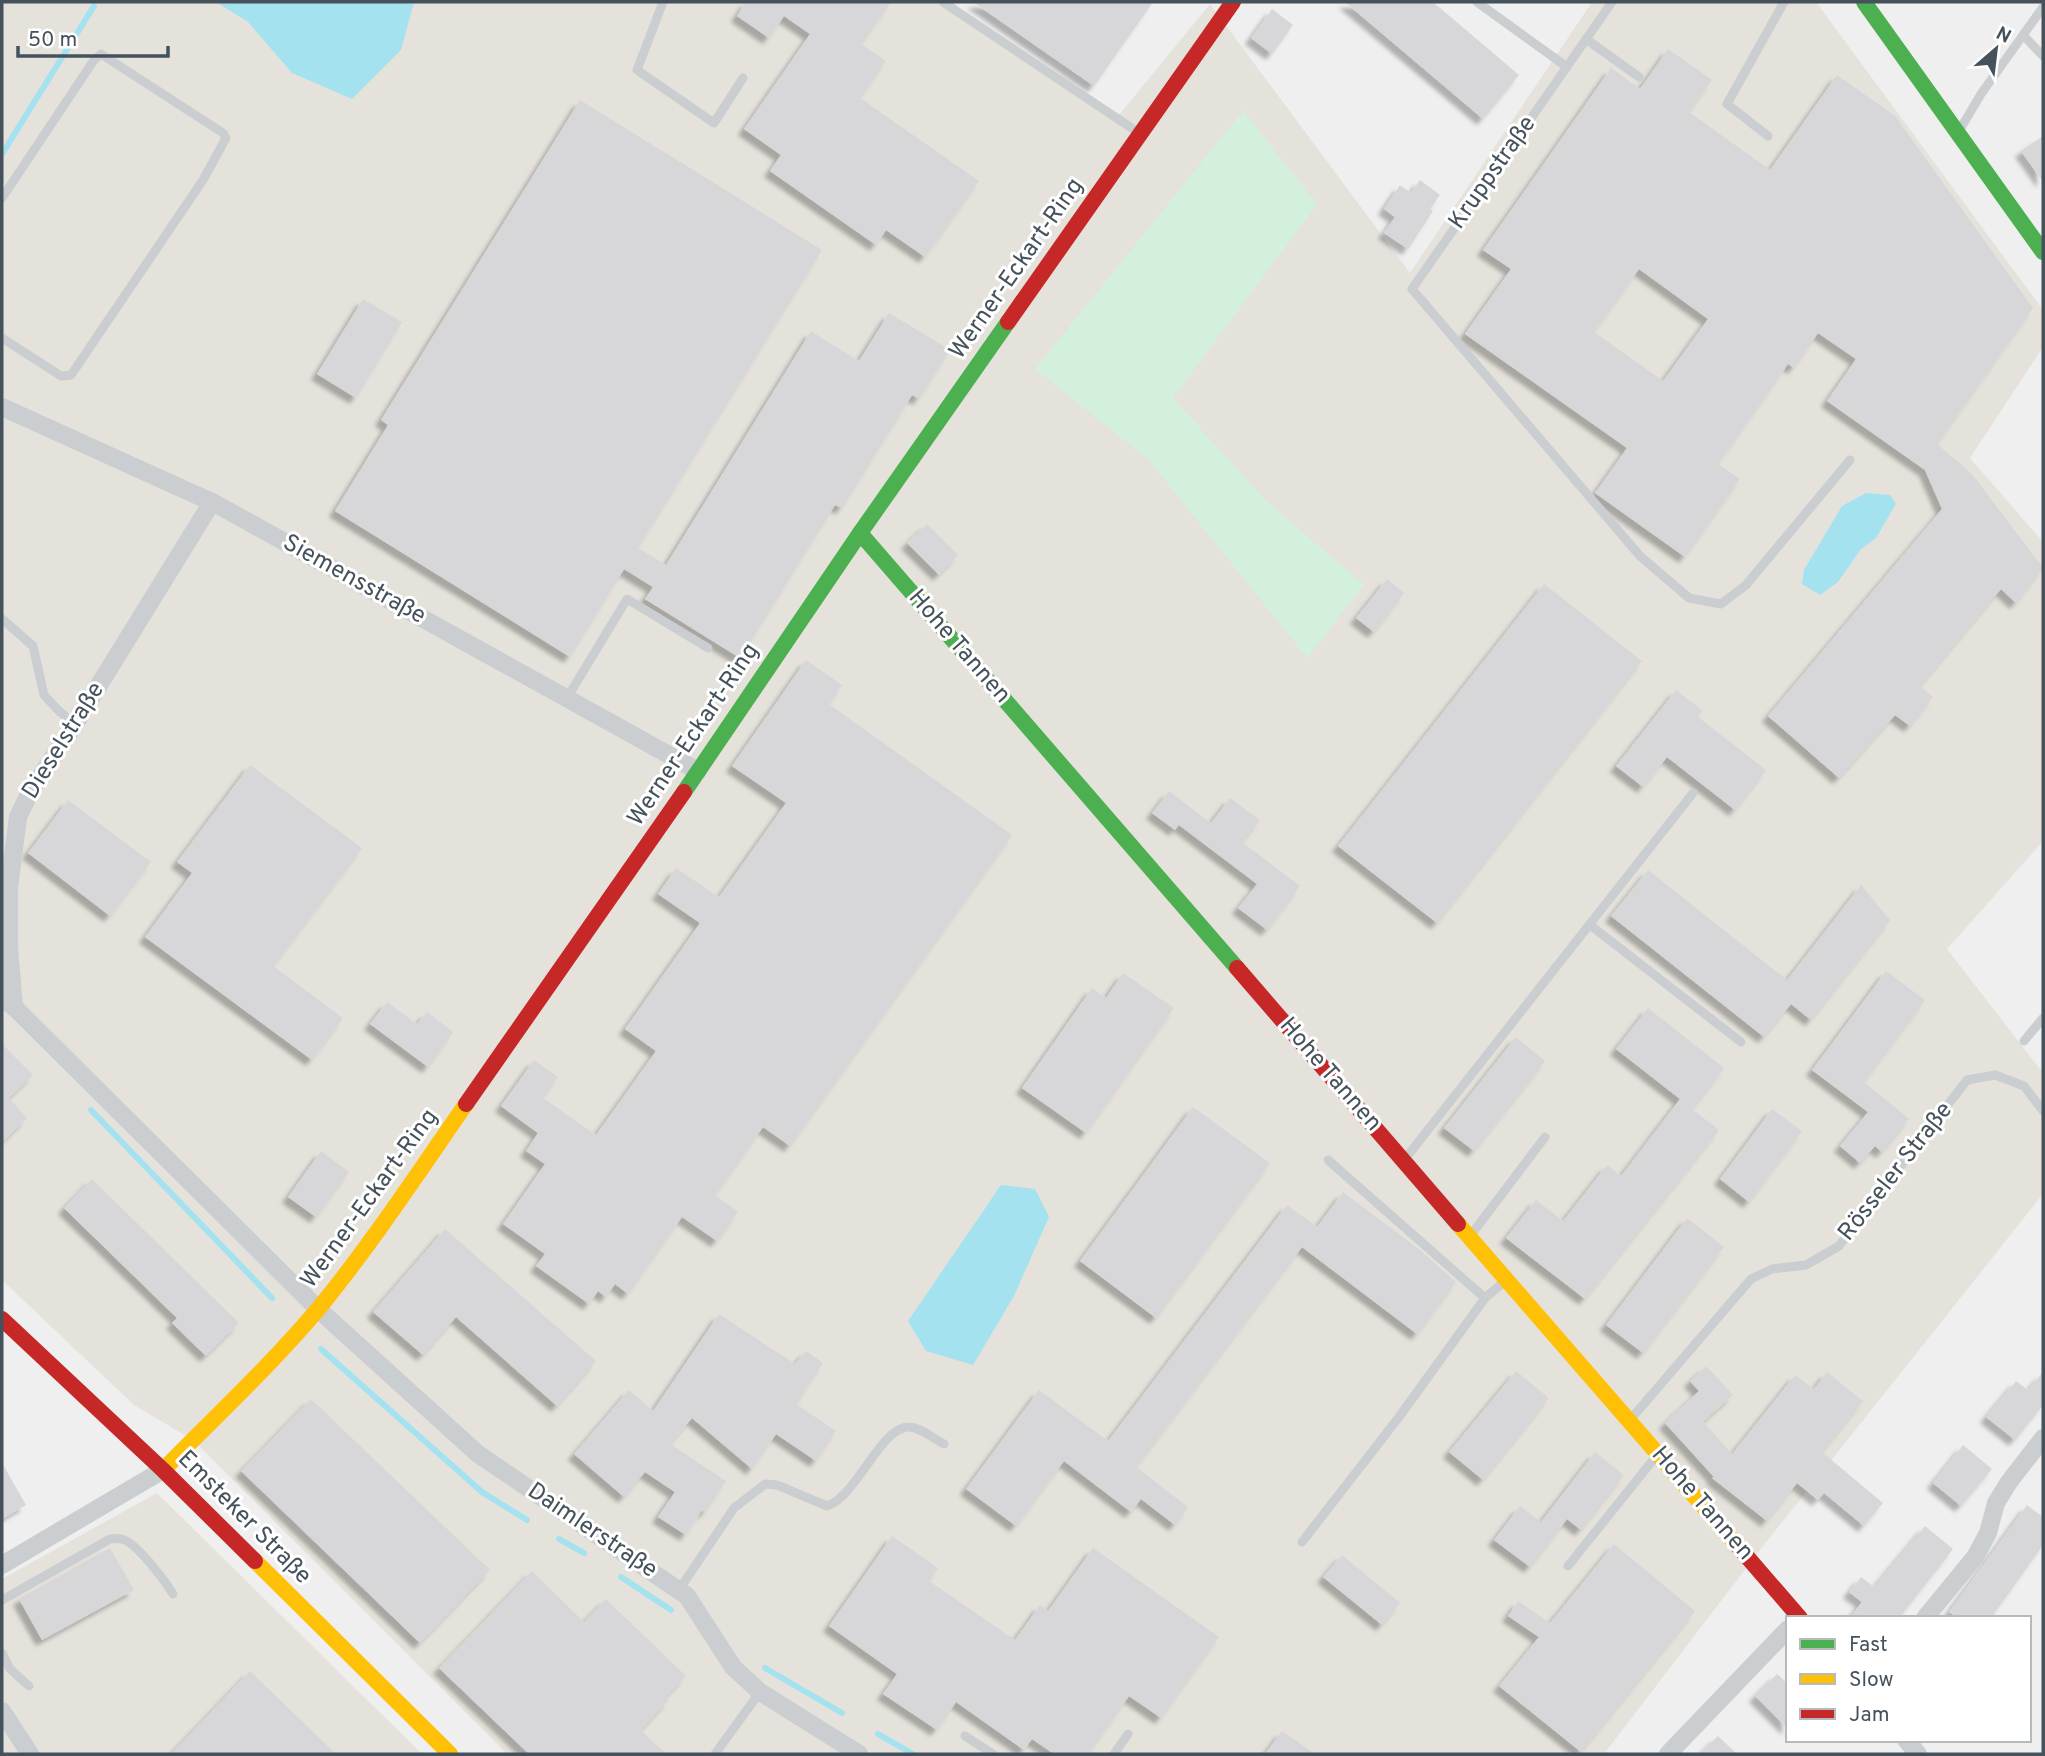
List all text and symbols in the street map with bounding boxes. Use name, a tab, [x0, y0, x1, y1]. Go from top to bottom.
scale bar	[18, 14, 168, 58]
north arrow	[1961, 14, 2031, 84]
text: N	[1991, 22, 2015, 50]
text: 50 m	[28, 27, 77, 54]
street label: Kruppstraße	[1443, 110, 1543, 236]
street label: Werner-Eckart-Ring	[943, 173, 1091, 365]
street label: Siemensstraße	[277, 528, 431, 632]
street label: Hohe Tannen	[901, 584, 1017, 710]
street label: Werner-Eckart-Ring	[622, 638, 766, 832]
street label: Dieselstraße	[16, 677, 112, 805]
street label: Hohe Tannen	[1272, 1012, 1388, 1138]
street label: Rösseler Straße	[1832, 1096, 1960, 1248]
street label: Werner-Eckart-Ring	[295, 1103, 445, 1295]
street label: Hohe Tannen	[1644, 1441, 1760, 1567]
street label: Emsteker Straße	[171, 1445, 317, 1591]
street label: Daimlerstraße	[521, 1477, 663, 1585]
legend	[1786, 1616, 2031, 1742]
text: Fast	[1849, 1632, 1888, 1659]
text: Slow	[1849, 1667, 1894, 1694]
text: Jam	[1849, 1702, 1890, 1729]

